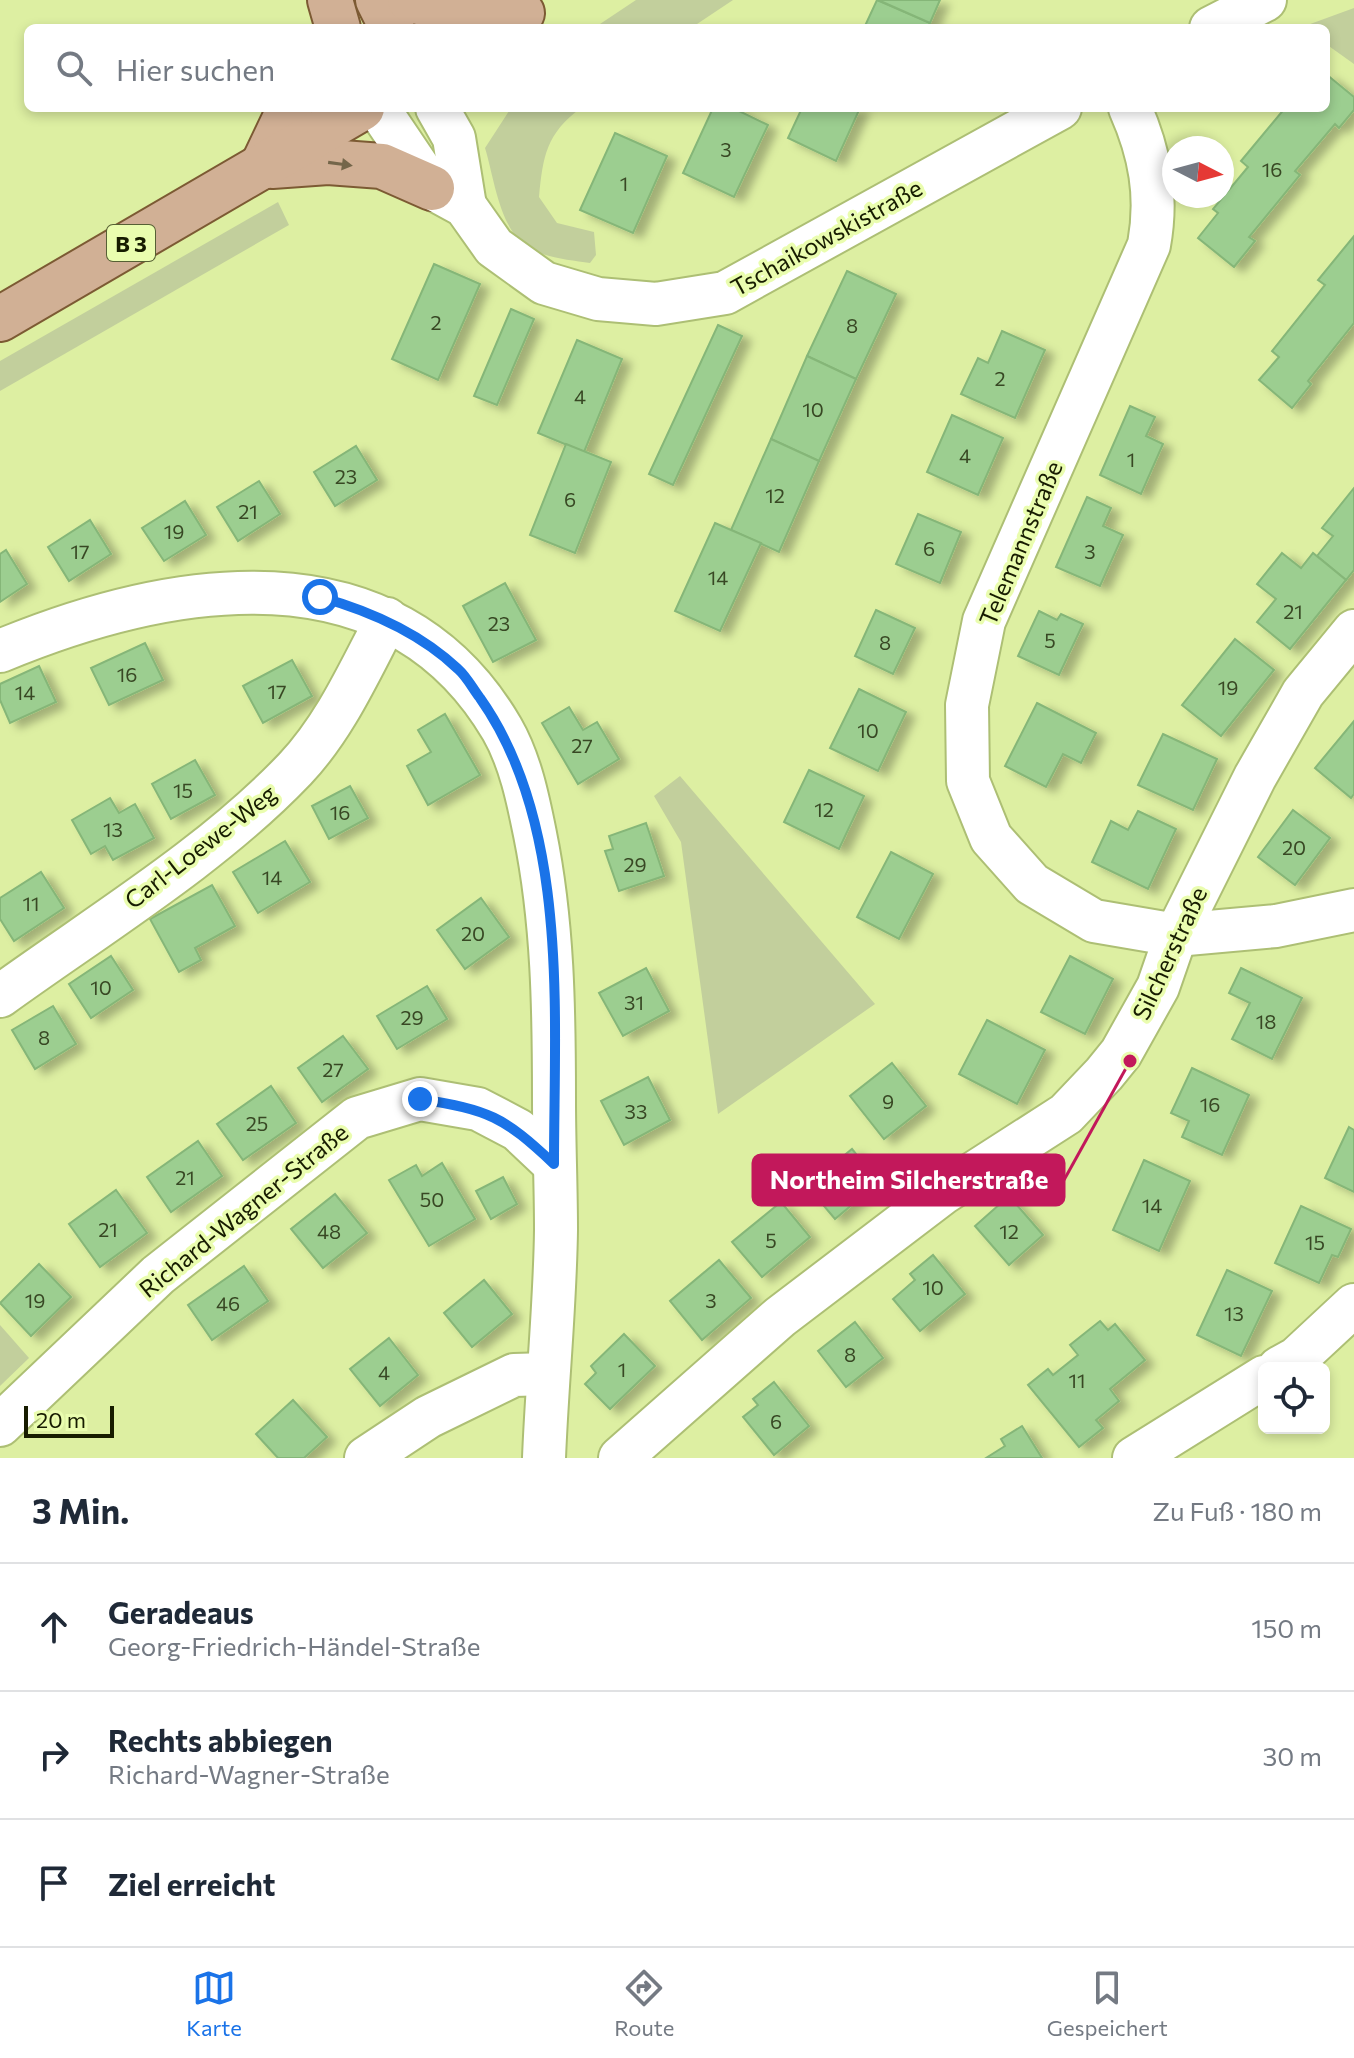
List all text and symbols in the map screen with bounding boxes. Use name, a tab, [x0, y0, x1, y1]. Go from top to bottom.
search box	[24, 24, 1330, 112]
icon: search	[52, 46, 96, 90]
text: Hier suchen	[116, 50, 275, 87]
north arrow	[1162, 136, 1234, 208]
house number: 3	[720, 137, 732, 161]
house number: 16	[1262, 157, 1282, 181]
one-way arrow	[327, 158, 352, 171]
house number: 1	[620, 171, 628, 195]
street label: Tschaikowskistraße	[725, 172, 927, 302]
road number: B 3	[107, 225, 155, 261]
house number: 2	[430, 310, 442, 334]
house number: 8	[846, 313, 858, 337]
house number: 2	[994, 366, 1006, 390]
house number: 4	[574, 384, 586, 408]
house number: 10	[802, 397, 824, 421]
house number: 4	[959, 443, 971, 467]
house number: 1	[1127, 447, 1135, 471]
street label: Telemannstraße	[972, 456, 1068, 630]
house number: 23	[335, 464, 357, 488]
house number: 12	[765, 483, 785, 507]
house number: 6	[564, 487, 576, 511]
house number: 21	[238, 499, 258, 523]
house number: 19	[164, 519, 184, 543]
house number: 6	[923, 536, 935, 560]
house number: 17	[70, 539, 90, 563]
house number: 3	[1084, 539, 1096, 563]
house number: 14	[708, 565, 728, 589]
route start	[302, 579, 338, 615]
house number: 21	[1283, 599, 1303, 623]
house number: 23	[488, 611, 510, 635]
house number: 5	[1044, 628, 1056, 652]
house number: 8	[879, 630, 891, 654]
house number: 16	[117, 662, 137, 686]
house number: 19	[1218, 675, 1238, 699]
house number: 17	[267, 679, 287, 703]
house number: 14	[15, 680, 35, 704]
house number: 10	[857, 718, 879, 742]
house number: 27	[571, 733, 593, 757]
street label: Carl-Loewe-Weg	[119, 778, 281, 914]
house number: 15	[173, 778, 193, 802]
house number: 12	[814, 797, 834, 821]
house number: 16	[330, 800, 350, 824]
house number: 13	[103, 817, 123, 841]
house number: 20	[1282, 835, 1306, 859]
house number: 29	[623, 852, 647, 876]
house number: 14	[262, 865, 282, 889]
street label: Silcherstraße	[1126, 882, 1212, 1024]
house number: 11	[22, 891, 40, 915]
house number: 20	[461, 921, 485, 945]
house number: 10	[90, 975, 112, 999]
house number: 31	[624, 990, 644, 1014]
house number: 29	[400, 1005, 424, 1029]
house number: 18	[1256, 1009, 1276, 1033]
house number: 8	[38, 1025, 50, 1049]
house number: 27	[322, 1057, 344, 1081]
route end	[402, 1081, 438, 1117]
house number: 9	[882, 1089, 894, 1113]
house number: 16	[1200, 1092, 1220, 1116]
house number: 33	[625, 1099, 647, 1123]
house number: 25	[246, 1111, 268, 1135]
street label: Richard-Wagner-Straße	[133, 1117, 353, 1303]
callout: Northeim Silcherstraße	[753, 1155, 1064, 1205]
text: Northeim Silcherstraße	[770, 1163, 1048, 1194]
house number: 21	[175, 1165, 195, 1189]
house number: 50	[420, 1187, 444, 1211]
house number: 14	[1142, 1193, 1162, 1217]
house number: 21	[98, 1217, 118, 1241]
house number: 48	[317, 1219, 341, 1243]
house number: 12	[999, 1219, 1019, 1243]
house number: 5	[765, 1228, 777, 1252]
house number: 15	[1305, 1230, 1325, 1254]
house number: 10	[922, 1275, 944, 1299]
house number: 19	[25, 1288, 45, 1312]
house number: 3	[705, 1288, 717, 1312]
house number: 46	[216, 1291, 240, 1315]
house number: 13	[1224, 1301, 1244, 1325]
house number: 8	[844, 1342, 856, 1366]
house number: 1	[618, 1357, 626, 1381]
house number: 4	[378, 1360, 390, 1384]
map controls	[1258, 1362, 1330, 1434]
button: locate	[1258, 1362, 1330, 1434]
house number: 11	[1068, 1368, 1086, 1392]
scale bar	[24, 1402, 114, 1438]
text: 20 m	[36, 1406, 86, 1433]
house number: 6	[770, 1409, 782, 1433]
text: 3 Min.	[32, 1489, 129, 1531]
text: Zu Fuß · 180 m	[1153, 1495, 1322, 1526]
text: Geradeaus	[108, 1593, 254, 1630]
icon: ahead	[32, 1605, 76, 1649]
text: 150 m	[1251, 1612, 1322, 1643]
text: Georg-Friedrich-Händel-Straße	[108, 1630, 480, 1661]
text: Rechts abbiegen	[108, 1721, 333, 1758]
icon: right	[32, 1733, 76, 1777]
text: 30 m	[1263, 1740, 1322, 1771]
text: Richard-Wagner-Straße	[108, 1758, 390, 1789]
icon: arrive	[32, 1861, 76, 1905]
text: Ziel erreicht	[108, 1865, 276, 1902]
tab: Karte	[186, 1966, 242, 2041]
tab: Route	[614, 1966, 674, 2041]
tab: Gespeichert	[1047, 1966, 1168, 2041]

